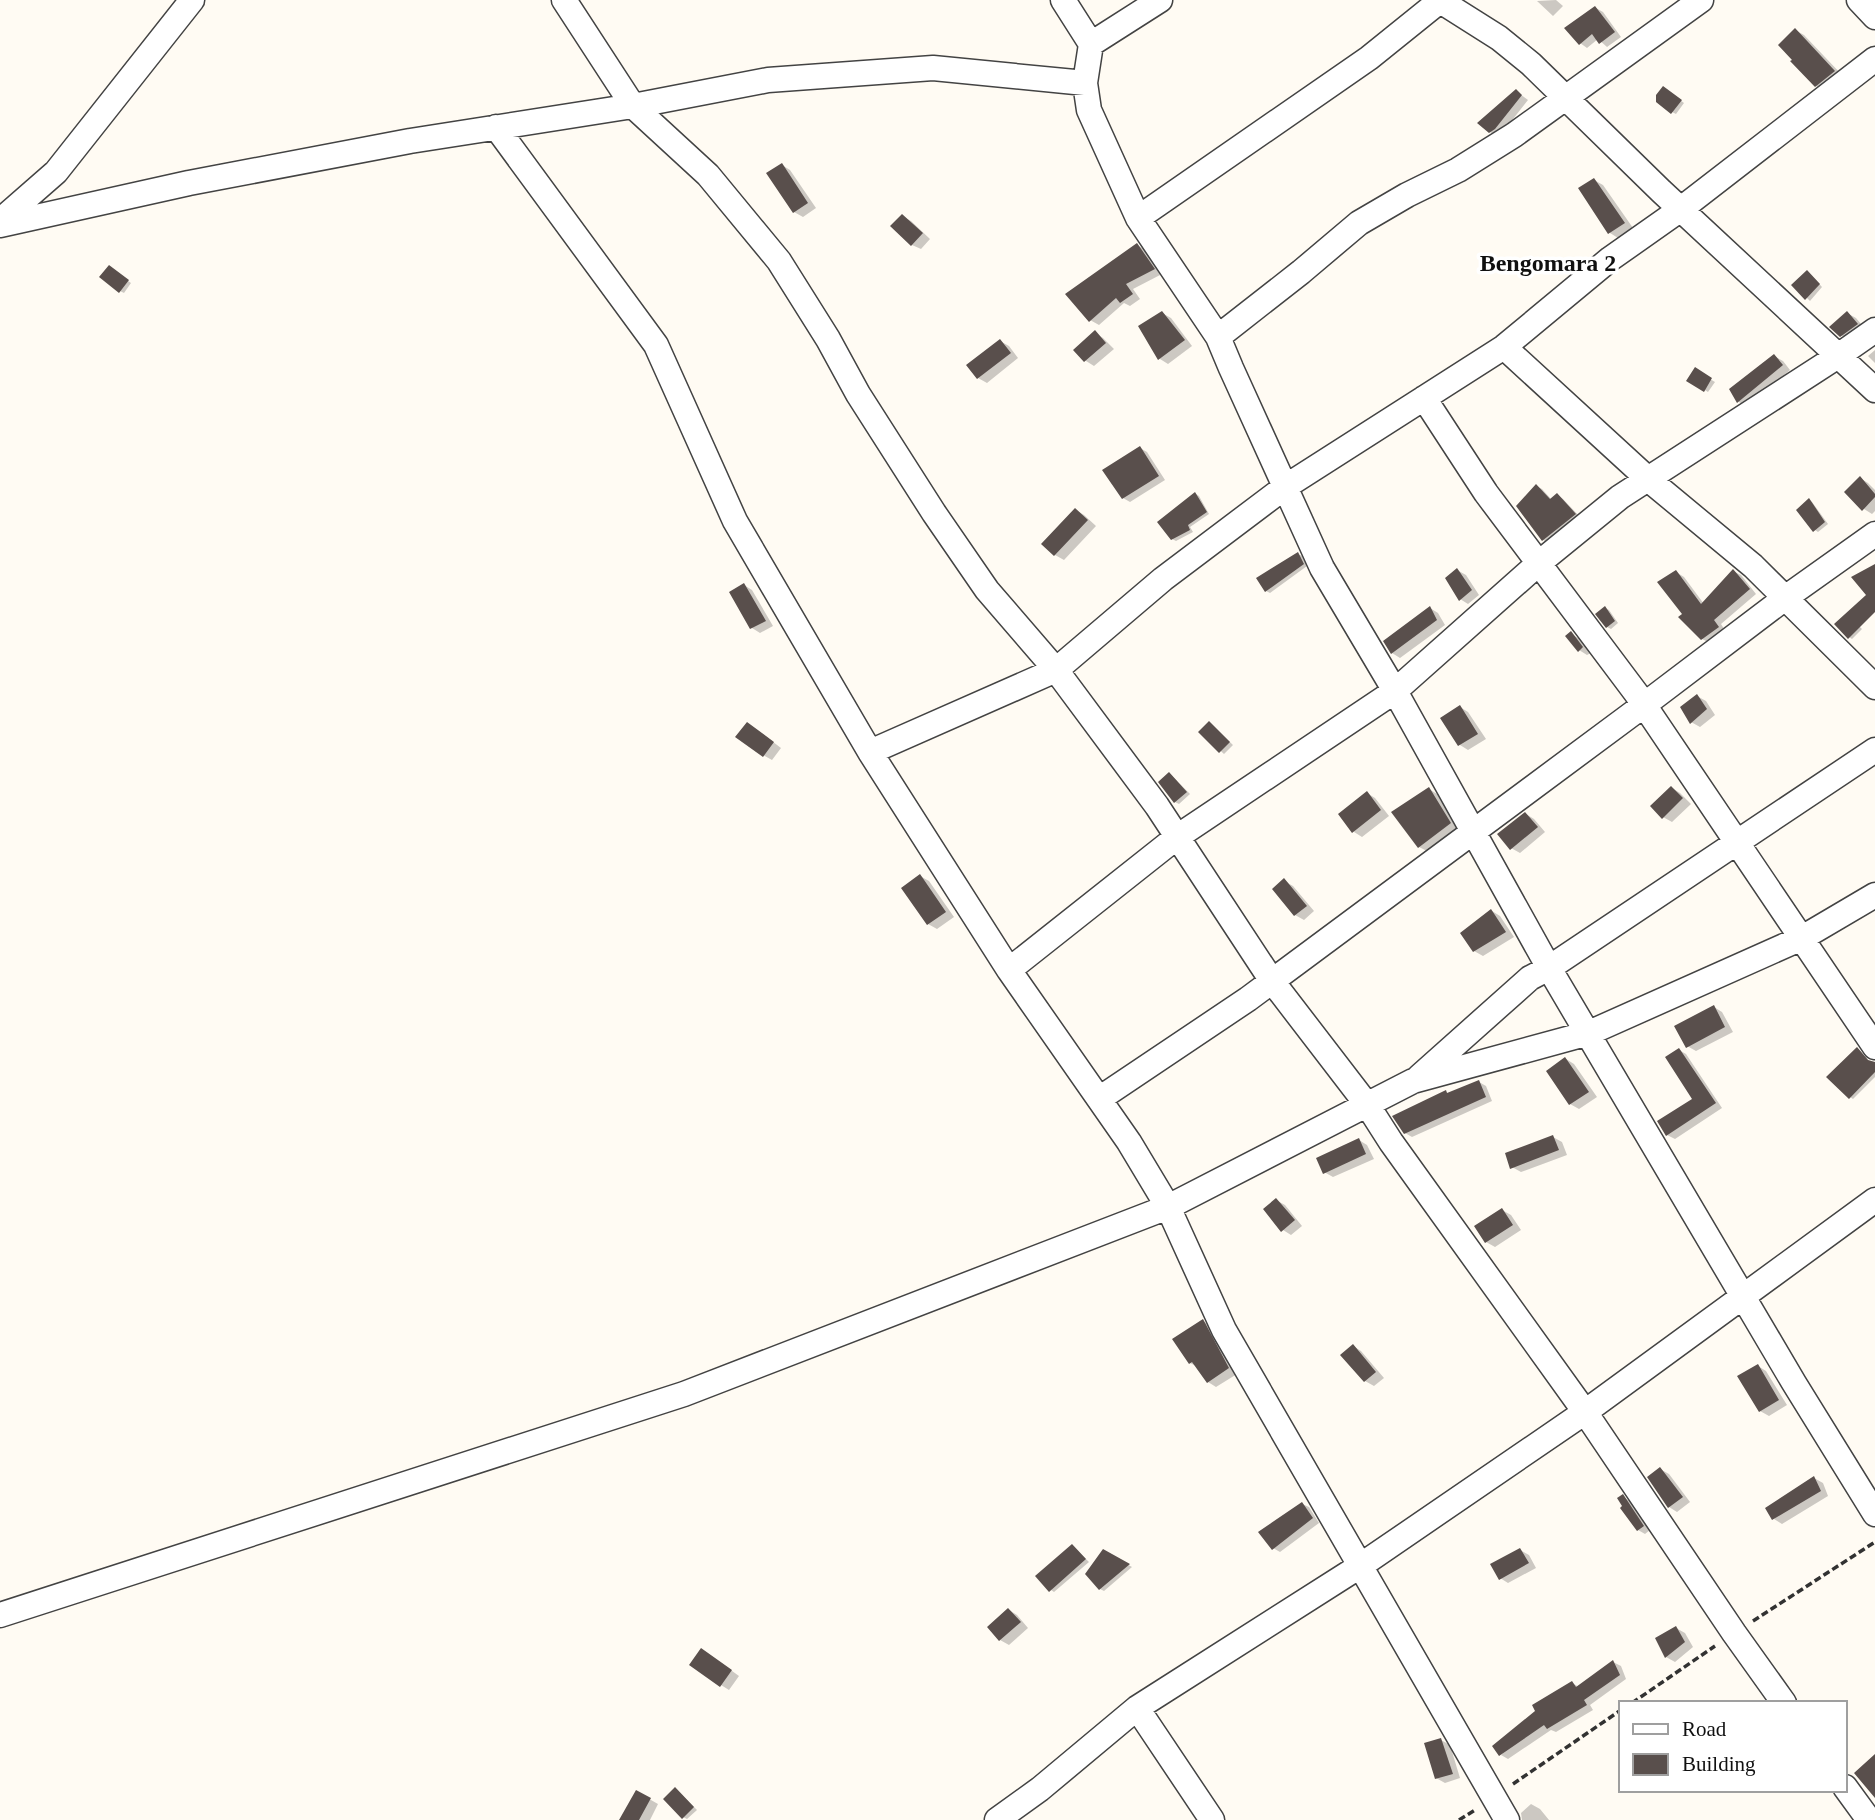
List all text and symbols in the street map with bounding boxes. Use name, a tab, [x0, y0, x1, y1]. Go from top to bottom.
district label: Bengomara 2	[1480, 250, 1616, 276]
legend	[1619, 1701, 1847, 1792]
text: Road	[1682, 1717, 1727, 1741]
text: Building	[1682, 1752, 1756, 1776]

